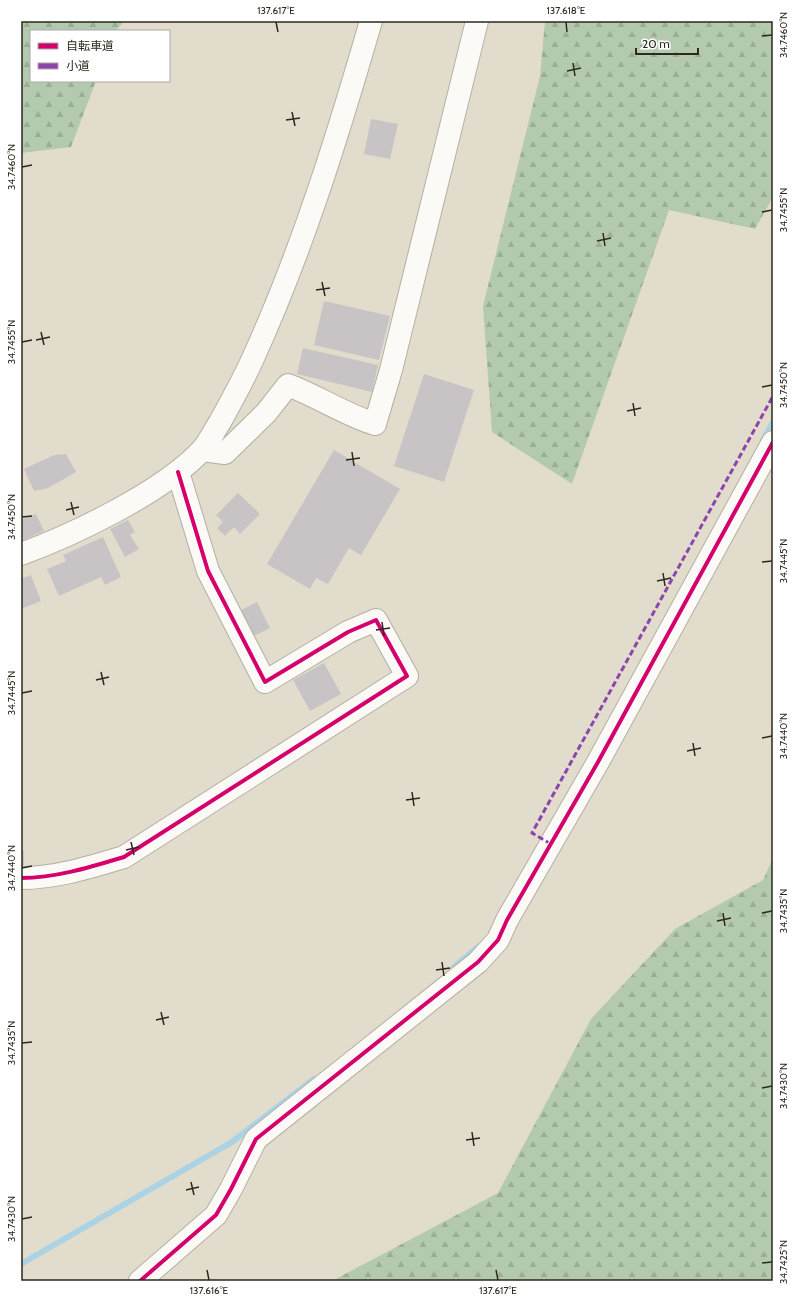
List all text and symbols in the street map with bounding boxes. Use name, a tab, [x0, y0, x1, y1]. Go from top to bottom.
text: 137.617°E	[257, 4, 295, 17]
text: 137.618°E	[547, 4, 586, 17]
text: 34.7460°N	[777, 12, 790, 58]
legend	[30, 30, 170, 82]
scale bar	[636, 30, 698, 56]
text: 20 m	[642, 36, 670, 51]
text: 自転車道	[66, 38, 114, 53]
text: 小道	[66, 58, 90, 73]
text: 34.7460°N	[5, 144, 18, 190]
text: 34.7455°N	[777, 188, 790, 232]
text: 34.7455°N	[5, 320, 18, 364]
text: 34.7450°N	[777, 362, 790, 408]
text: 34.7450°N	[5, 494, 18, 540]
text: 34.7445°N	[777, 539, 790, 583]
text: 34.7445°N	[5, 671, 18, 715]
text: 34.7440°N	[777, 713, 790, 759]
text: 34.7440°N	[5, 845, 18, 891]
text: 34.7435°N	[777, 889, 790, 933]
text: 34.7435°N	[5, 1021, 18, 1065]
text: 34.7430°N	[777, 1063, 790, 1109]
text: 34.7430°N	[5, 1196, 18, 1242]
text: 34.7425°N	[777, 1240, 790, 1284]
text: 137.616°E	[190, 1284, 229, 1297]
text: 137.617°E	[479, 1284, 517, 1297]

